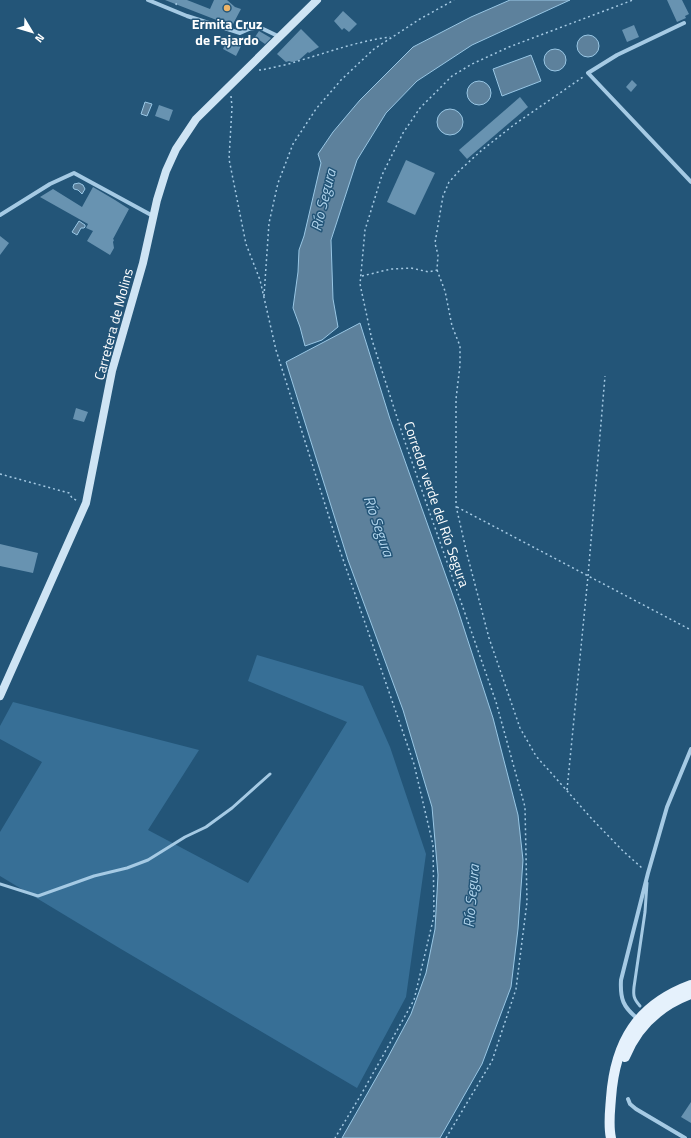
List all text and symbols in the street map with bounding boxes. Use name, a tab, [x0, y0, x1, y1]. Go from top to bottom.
marker: Ermita Cruz de Fajardo	[222, 3, 232, 13]
north arrow	[12, 12, 52, 52]
place label: Ermita Cruz de Fajardo	[192, 13, 262, 50]
text: N	[31, 30, 49, 46]
water label: Río Segura	[304, 165, 342, 233]
street label: Carretera de Molins	[88, 266, 138, 382]
street label: Corredor verde del Río Segura	[399, 418, 475, 590]
water label: Río Segura	[358, 492, 401, 561]
water label: Río Segura	[457, 862, 485, 928]

